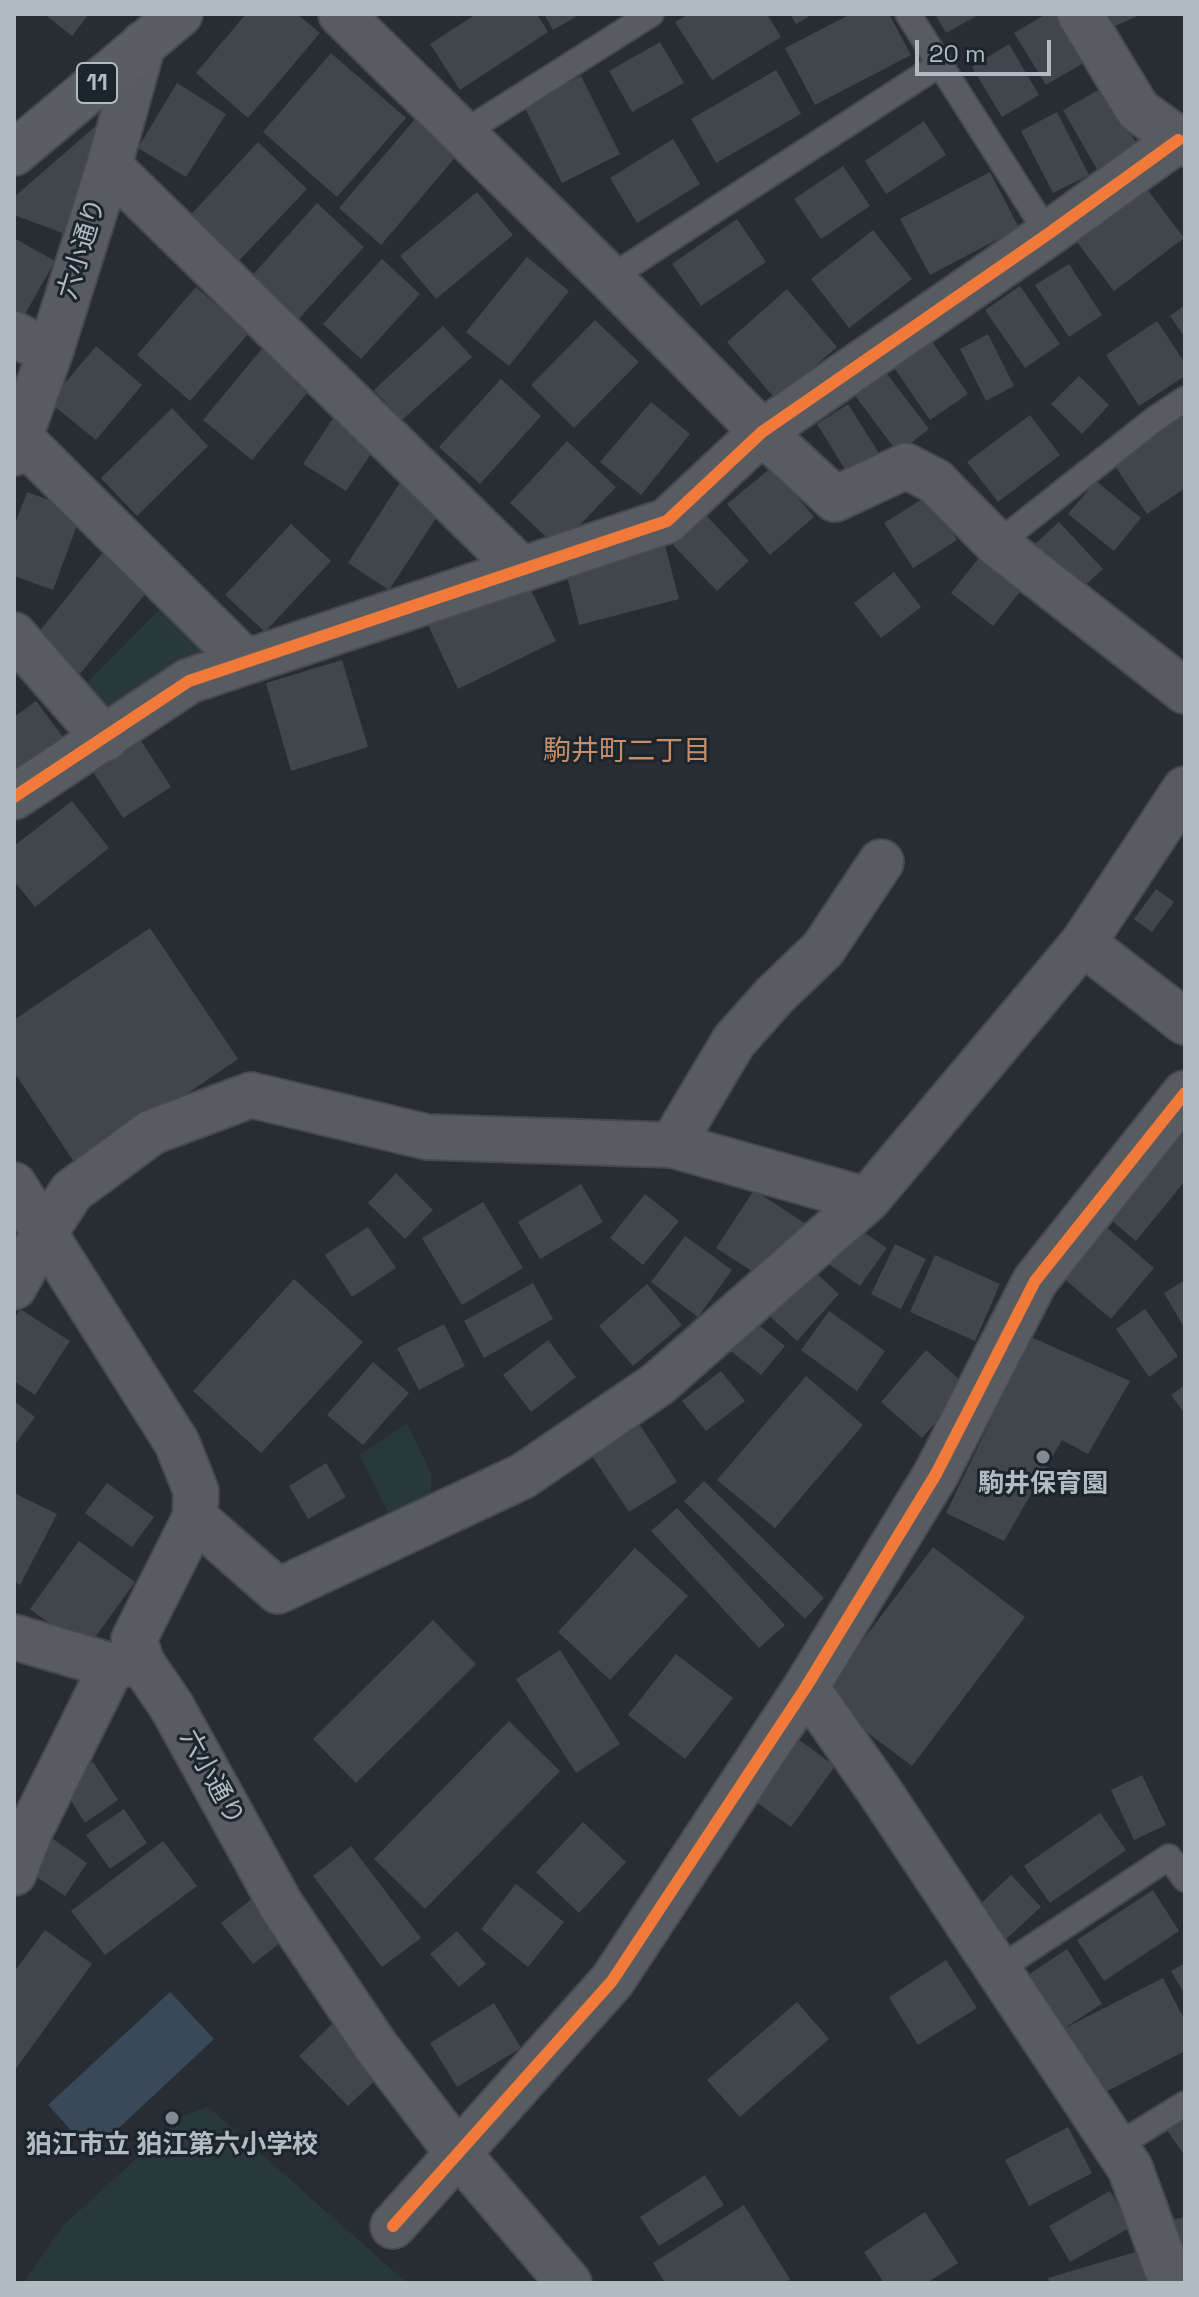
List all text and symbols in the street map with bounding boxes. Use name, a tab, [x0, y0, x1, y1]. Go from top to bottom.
scale bar	[919, 24, 1055, 74]
text: 20 m	[929, 38, 986, 69]
road number: 11	[77, 63, 117, 103]
street label: 六小通り	[53, 195, 113, 303]
district label: 駒井町二丁目	[543, 735, 711, 769]
marker: 駒井保育園	[1034, 1448, 1052, 1466]
place label: 駒井保育園	[978, 1469, 1108, 1501]
street label: 六小通り	[172, 1725, 250, 1831]
marker: 狛江市立 狛江第六小学校	[163, 2109, 181, 2127]
place label: 狛江市立 狛江第六小学校	[26, 2130, 318, 2162]

